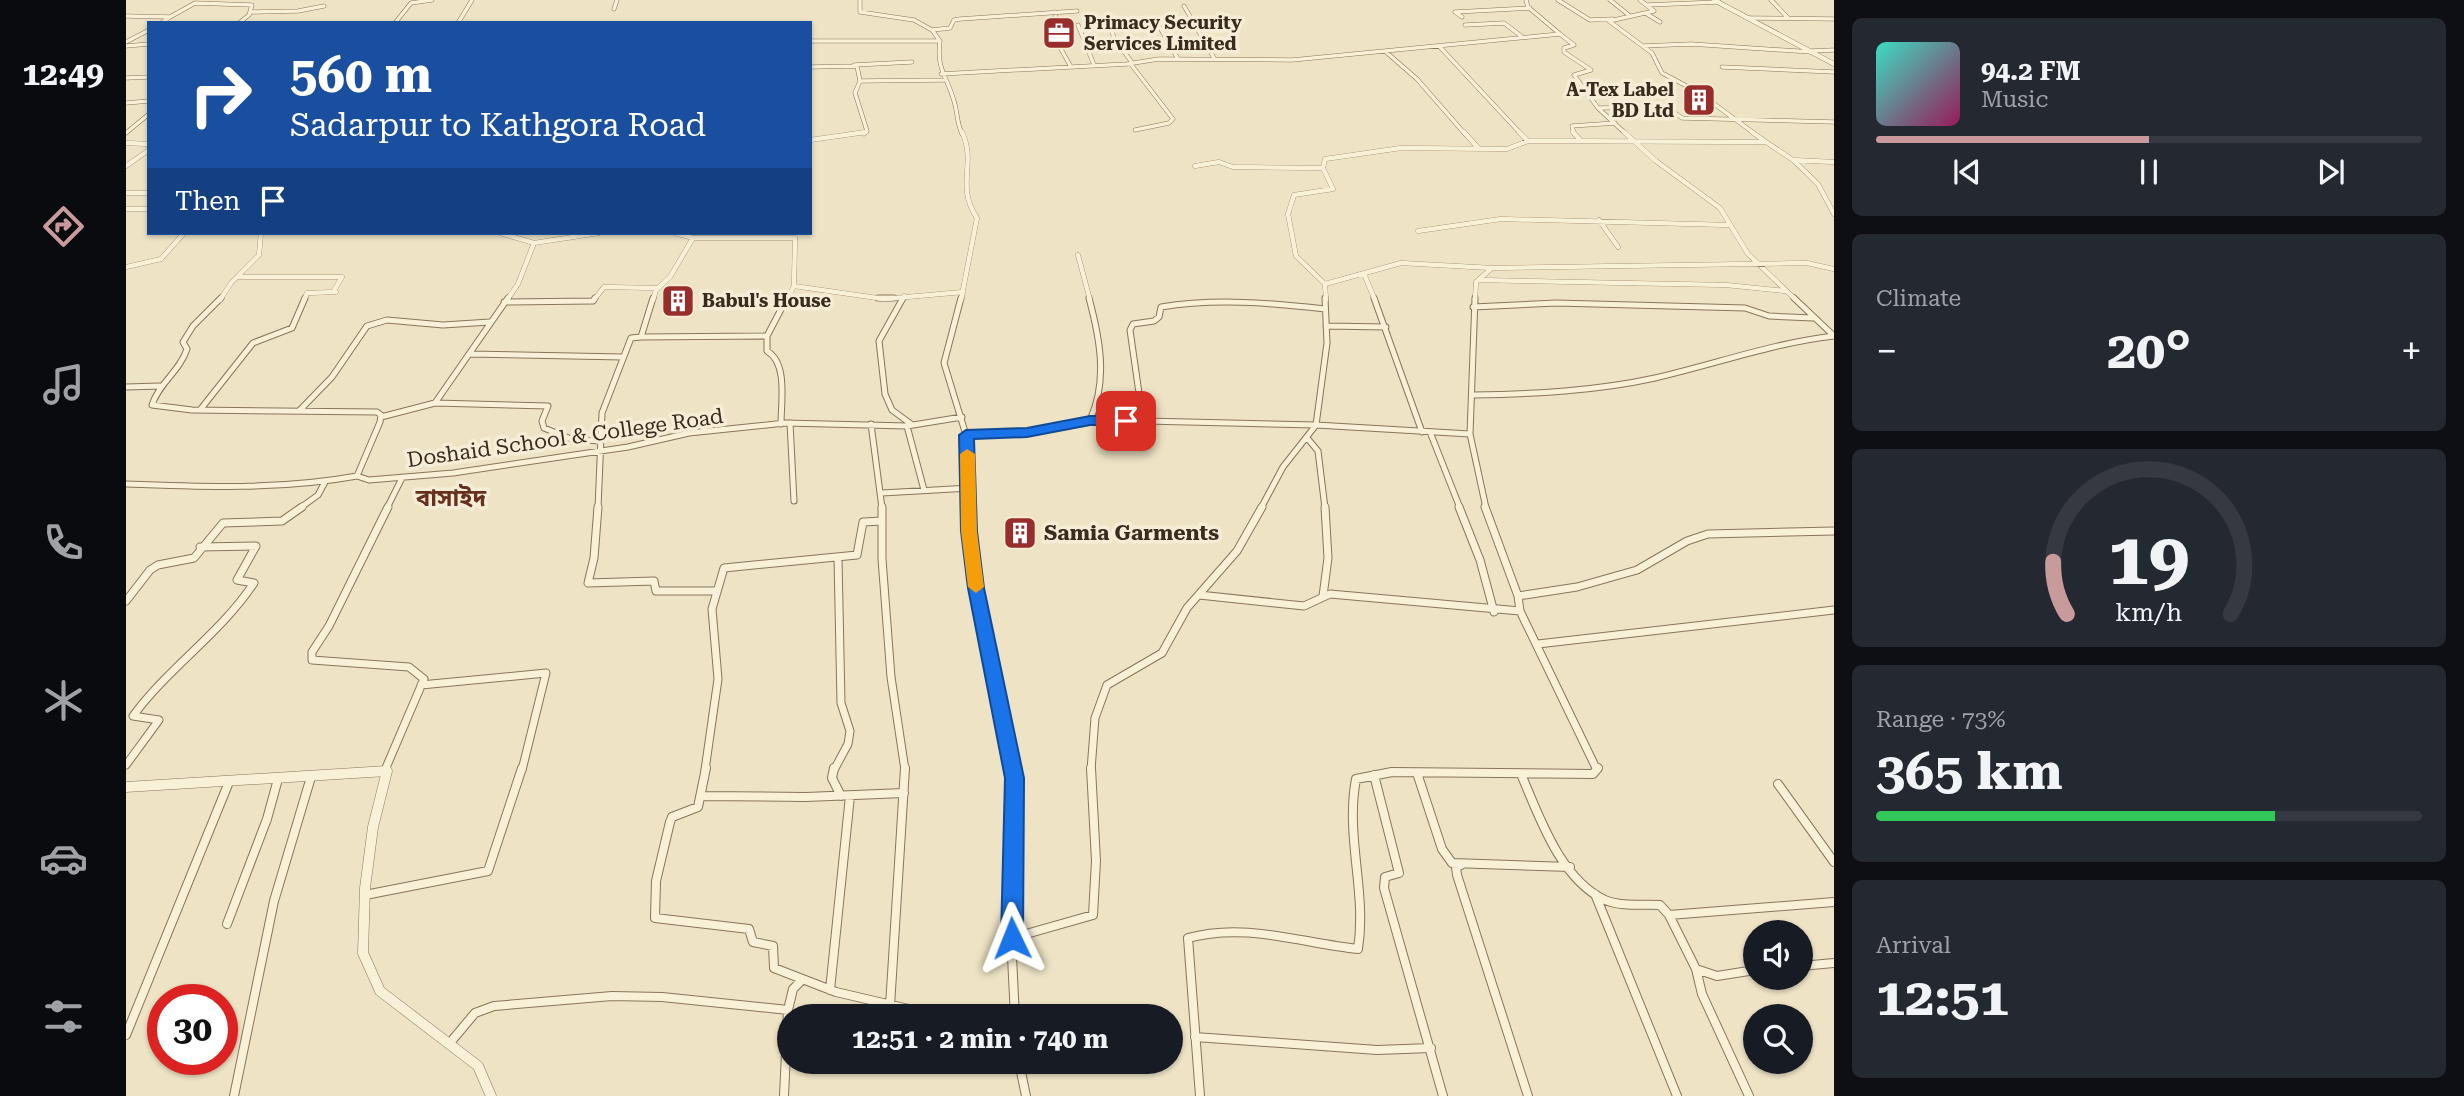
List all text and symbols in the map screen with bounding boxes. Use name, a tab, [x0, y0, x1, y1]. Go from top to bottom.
place label: Primacy Security Services Limited	[1084, 12, 1242, 54]
office icon: Primacy Security Services Limited	[1040, 14, 1078, 52]
text: 560 m	[290, 47, 432, 104]
icon: right	[175, 49, 266, 140]
text: 12:49	[22, 55, 104, 93]
text: 94.2 FM	[1981, 56, 2081, 86]
place label: A-Tex Label BD Ltd	[1566, 79, 1674, 121]
building icon: A-Tex Label BD Ltd	[1680, 81, 1718, 119]
text: Music	[1981, 86, 2048, 113]
text: Sadarpur to Kathgora Road	[290, 106, 706, 144]
icon: previous	[1948, 153, 1986, 191]
icon: pause	[2130, 153, 2168, 191]
icon: next	[2312, 153, 2350, 191]
icon: arrive	[254, 182, 292, 220]
text: Then	[175, 186, 240, 216]
icon: directions	[39, 202, 88, 251]
building icon: Babul's House	[659, 282, 697, 320]
text: Climate	[1876, 285, 1961, 312]
place label: Babul's House	[702, 290, 831, 311]
text: 20°	[2107, 320, 2191, 381]
text: −	[1876, 329, 1897, 373]
text: +	[2401, 329, 2422, 373]
icon: music	[39, 360, 88, 409]
pin	[1096, 391, 1156, 451]
icon: arrive	[1107, 402, 1145, 440]
street label: Doshaid School & College Road	[405, 404, 725, 472]
district label: বাসাইদ	[415, 484, 487, 512]
building icon: Samia Garments	[1001, 514, 1039, 552]
text: 19	[2108, 517, 2190, 602]
icon: phone	[39, 518, 88, 567]
place label: Samia Garments	[1044, 521, 1219, 545]
text: km/h	[2116, 598, 2182, 627]
icon: climate	[39, 676, 88, 725]
text: Range · 73%	[1876, 706, 2005, 733]
text: 365 km	[1876, 741, 2063, 802]
icon: car	[39, 834, 88, 883]
position arrow	[975, 901, 1049, 975]
map controls	[1743, 920, 1813, 1074]
button: sound	[1743, 920, 1813, 990]
text: Arrival	[1876, 932, 1951, 959]
text: 12:51	[1876, 967, 2009, 1028]
speed limit sign: 30	[147, 984, 238, 1075]
icon: filters	[39, 992, 88, 1041]
button: search	[1743, 1004, 1813, 1074]
text: 12:51 · 2 min · 740 m	[852, 1024, 1108, 1054]

